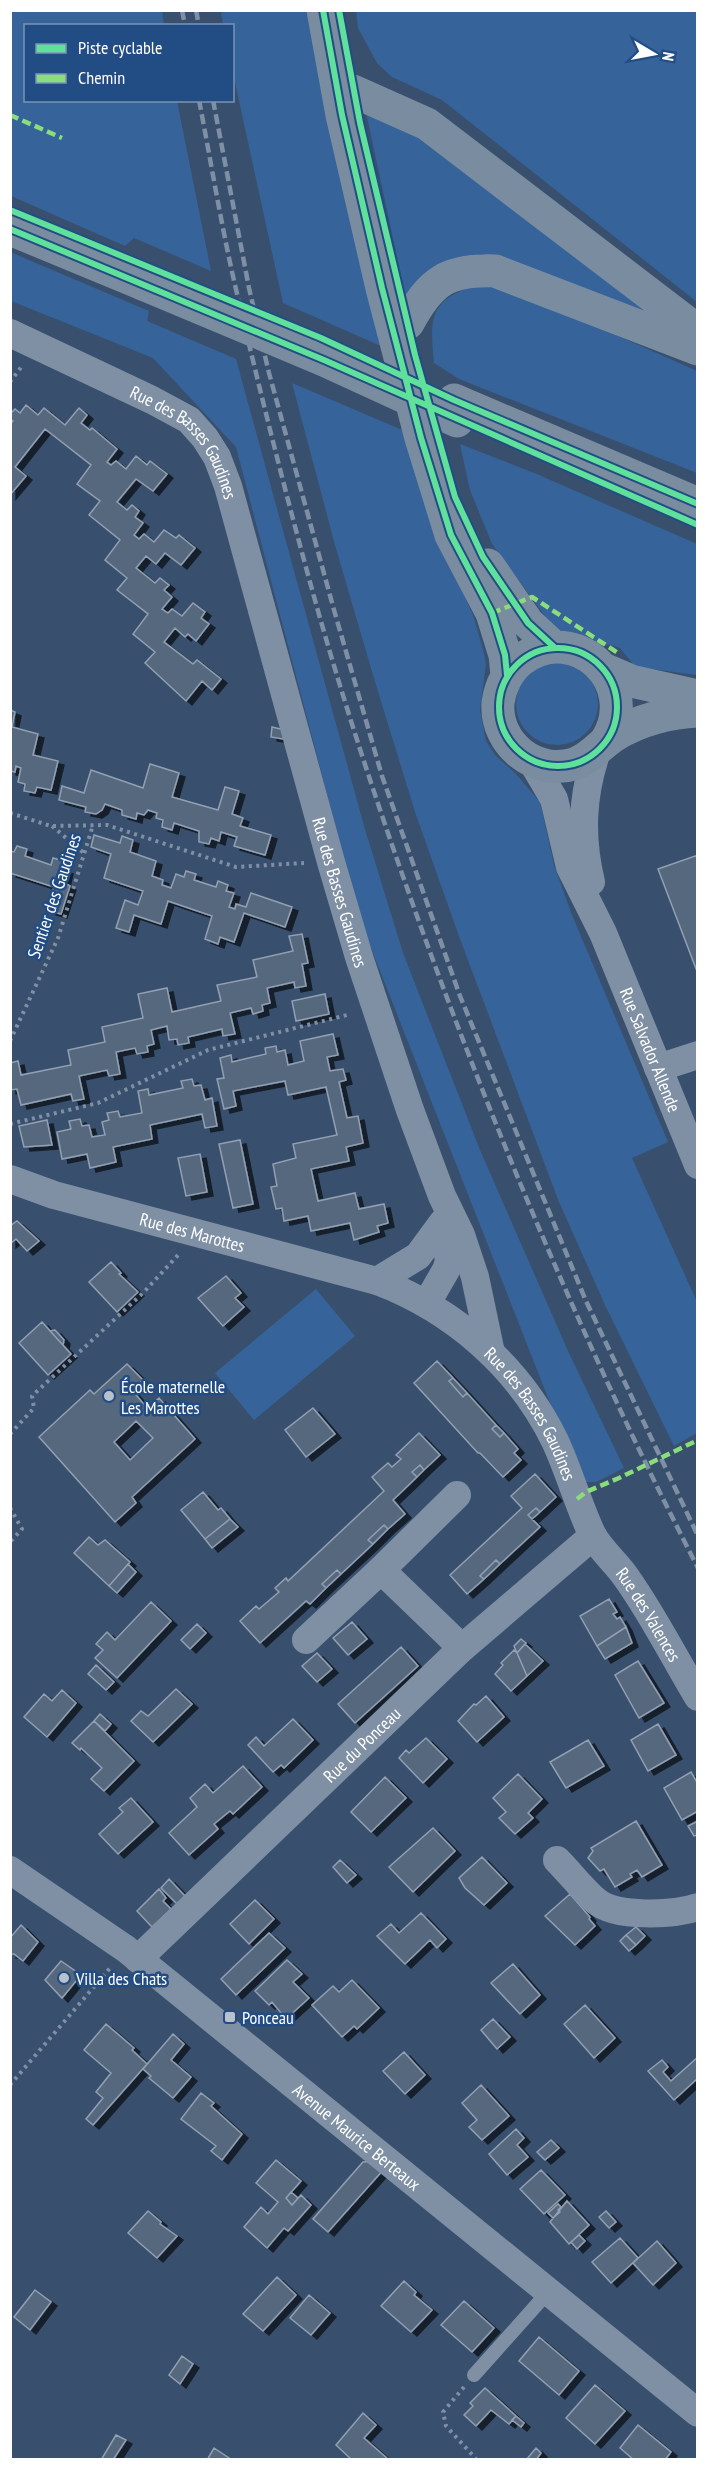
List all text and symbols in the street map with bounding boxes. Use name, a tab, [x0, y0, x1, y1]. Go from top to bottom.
legend	[24, 24, 234, 102]
north arrow	[624, 24, 684, 84]
text: Piste cyclable	[78, 36, 162, 59]
text: N	[658, 51, 679, 63]
text: Chemin	[78, 66, 125, 89]
street label: Rue des Basses Gaudines	[127, 380, 243, 501]
street label: Rue des Basses Gaudines	[308, 815, 373, 970]
street label: Sentier des Gaudines	[22, 831, 86, 961]
street label: Rue Salvador Allende	[615, 984, 687, 1115]
street label: Rue des Marottes	[137, 1207, 247, 1257]
street label: Rue des Basses Gaudines	[480, 1342, 581, 1483]
place label: École maternelle Les Marottes	[121, 1375, 225, 1419]
marker: École maternelle Les Marottes	[102, 1389, 116, 1403]
street label: Rue des Valences	[611, 1563, 687, 1666]
street label: Rue du Ponceau	[318, 1702, 405, 1787]
place label: Villa des Chats	[75, 1967, 167, 1990]
marker: Villa des Chats	[57, 1971, 71, 1985]
place label: Ponceau	[242, 2006, 294, 2029]
marker: Ponceau	[223, 2010, 237, 2024]
street label: Avenue Maurice Berteaux	[289, 2078, 426, 2196]

